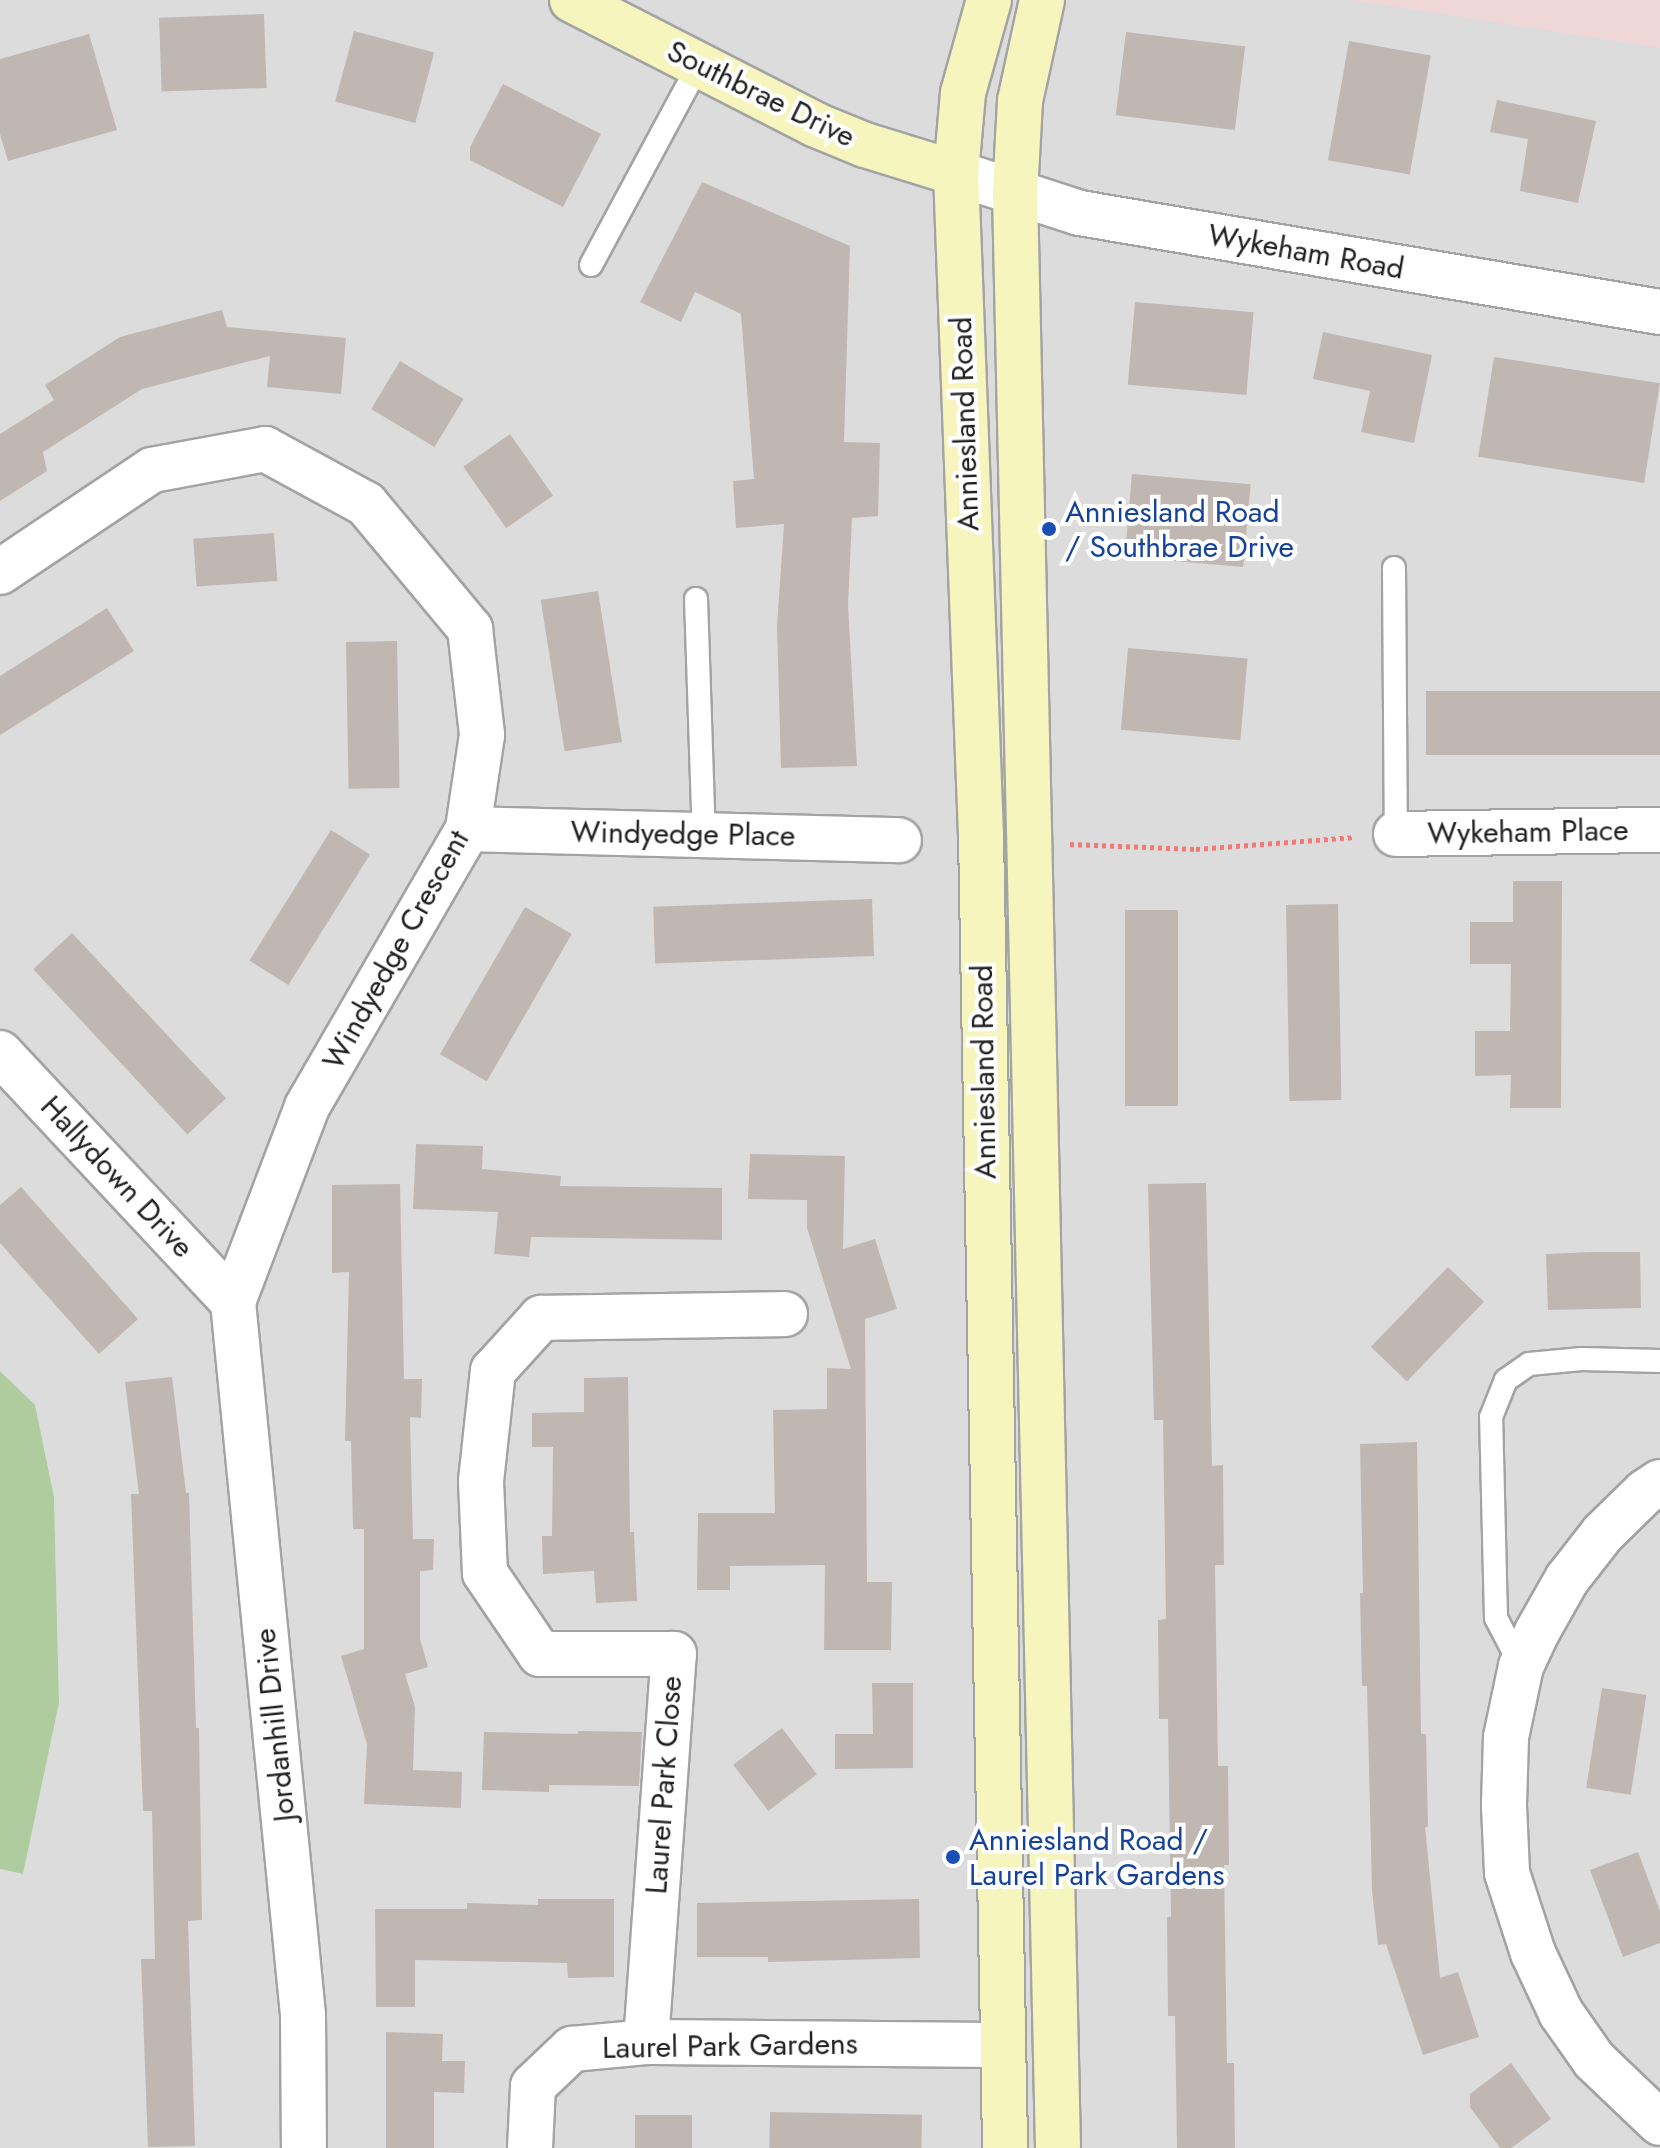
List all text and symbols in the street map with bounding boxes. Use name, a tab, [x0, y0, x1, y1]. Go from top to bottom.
street label: Southbrae Drive	[661, 33, 861, 155]
street label: Wykeham Road	[1205, 217, 1407, 287]
street label: Anniesland Road	[943, 316, 987, 532]
place label: Anniesland Road / Southbrae Drive	[1065, 494, 1294, 564]
marker: Anniesland Road / Southbrae Drive	[1040, 520, 1058, 538]
street label: Wykeham Place	[1427, 812, 1629, 852]
street label: Windyedge Place	[570, 814, 796, 854]
street label: Windyedge Crescent	[315, 824, 477, 1076]
street label: Anniesland Road	[964, 964, 1004, 1180]
street label: Hallydown Drive	[33, 1089, 201, 1265]
street label: Jordanhill Drive	[247, 1627, 303, 1823]
street label: Laurel Park Close	[638, 1675, 690, 1895]
place label: Anniesland Road / Laurel Park Gardens	[969, 1822, 1225, 1892]
marker: Anniesland Road / Laurel Park Gardens	[944, 1848, 962, 1866]
street label: Laurel Park Gardens	[602, 2026, 858, 2066]

